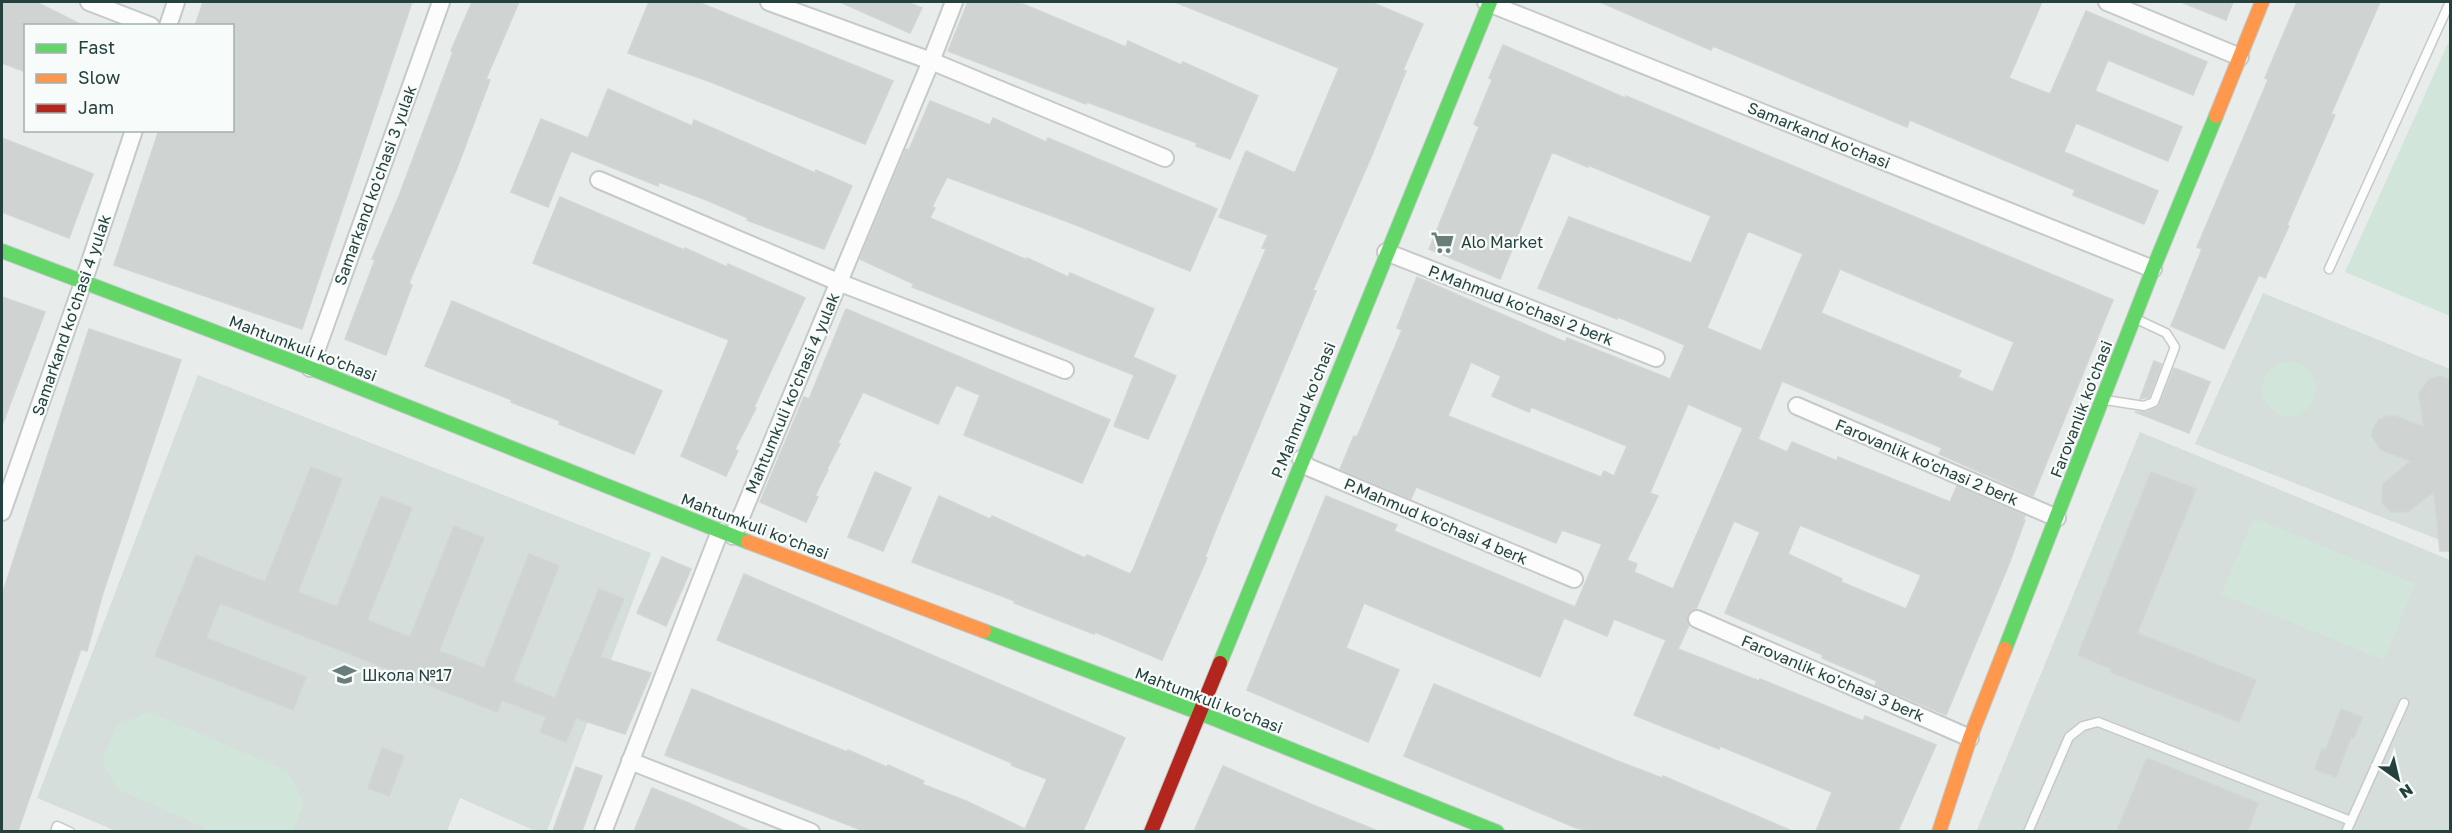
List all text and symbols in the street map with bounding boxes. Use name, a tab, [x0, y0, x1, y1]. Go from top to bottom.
legend	[24, 24, 234, 132]
text: Fast	[78, 36, 115, 58]
text: Slow	[78, 66, 121, 88]
street label: Samarkand ko'chasi 3 yulak	[329, 82, 421, 288]
text: Jam	[78, 96, 114, 118]
street label: Samarkand ko'chasi	[1745, 97, 1893, 173]
street label: Samarkand ko'chasi 4 yulak	[27, 212, 115, 418]
supermarket icon: Alo Market	[1430, 229, 1456, 255]
place label: Alo Market	[1461, 232, 1543, 252]
street label: P.Mahmud ko'chasi 2 berk	[1425, 260, 1617, 350]
street label: Mahtumkuli ko'chasi 4 yulak	[741, 290, 843, 496]
street label: Mahtumkuli ko'chasi	[226, 311, 380, 385]
street label: Farovanlik ko'chasi	[2046, 338, 2116, 480]
street label: P.Mahmud ko'chasi	[1267, 339, 1339, 481]
street label: Farovanlik ko'chasi 2 berk	[1832, 414, 2022, 510]
street label: P.Mahmud ko'chasi 4 berk	[1341, 473, 1531, 569]
street label: Mahtumkuli ko'chasi	[678, 489, 832, 563]
street label: Farovanlik ko'chasi 3 berk	[1738, 630, 1928, 726]
school or university icon: Школа №17	[331, 662, 357, 688]
street label: Mahtumkuli ko'chasi	[1132, 663, 1286, 737]
place label: Школа №17	[362, 665, 452, 685]
north arrow	[2368, 749, 2428, 809]
text: N	[2396, 780, 2417, 803]

